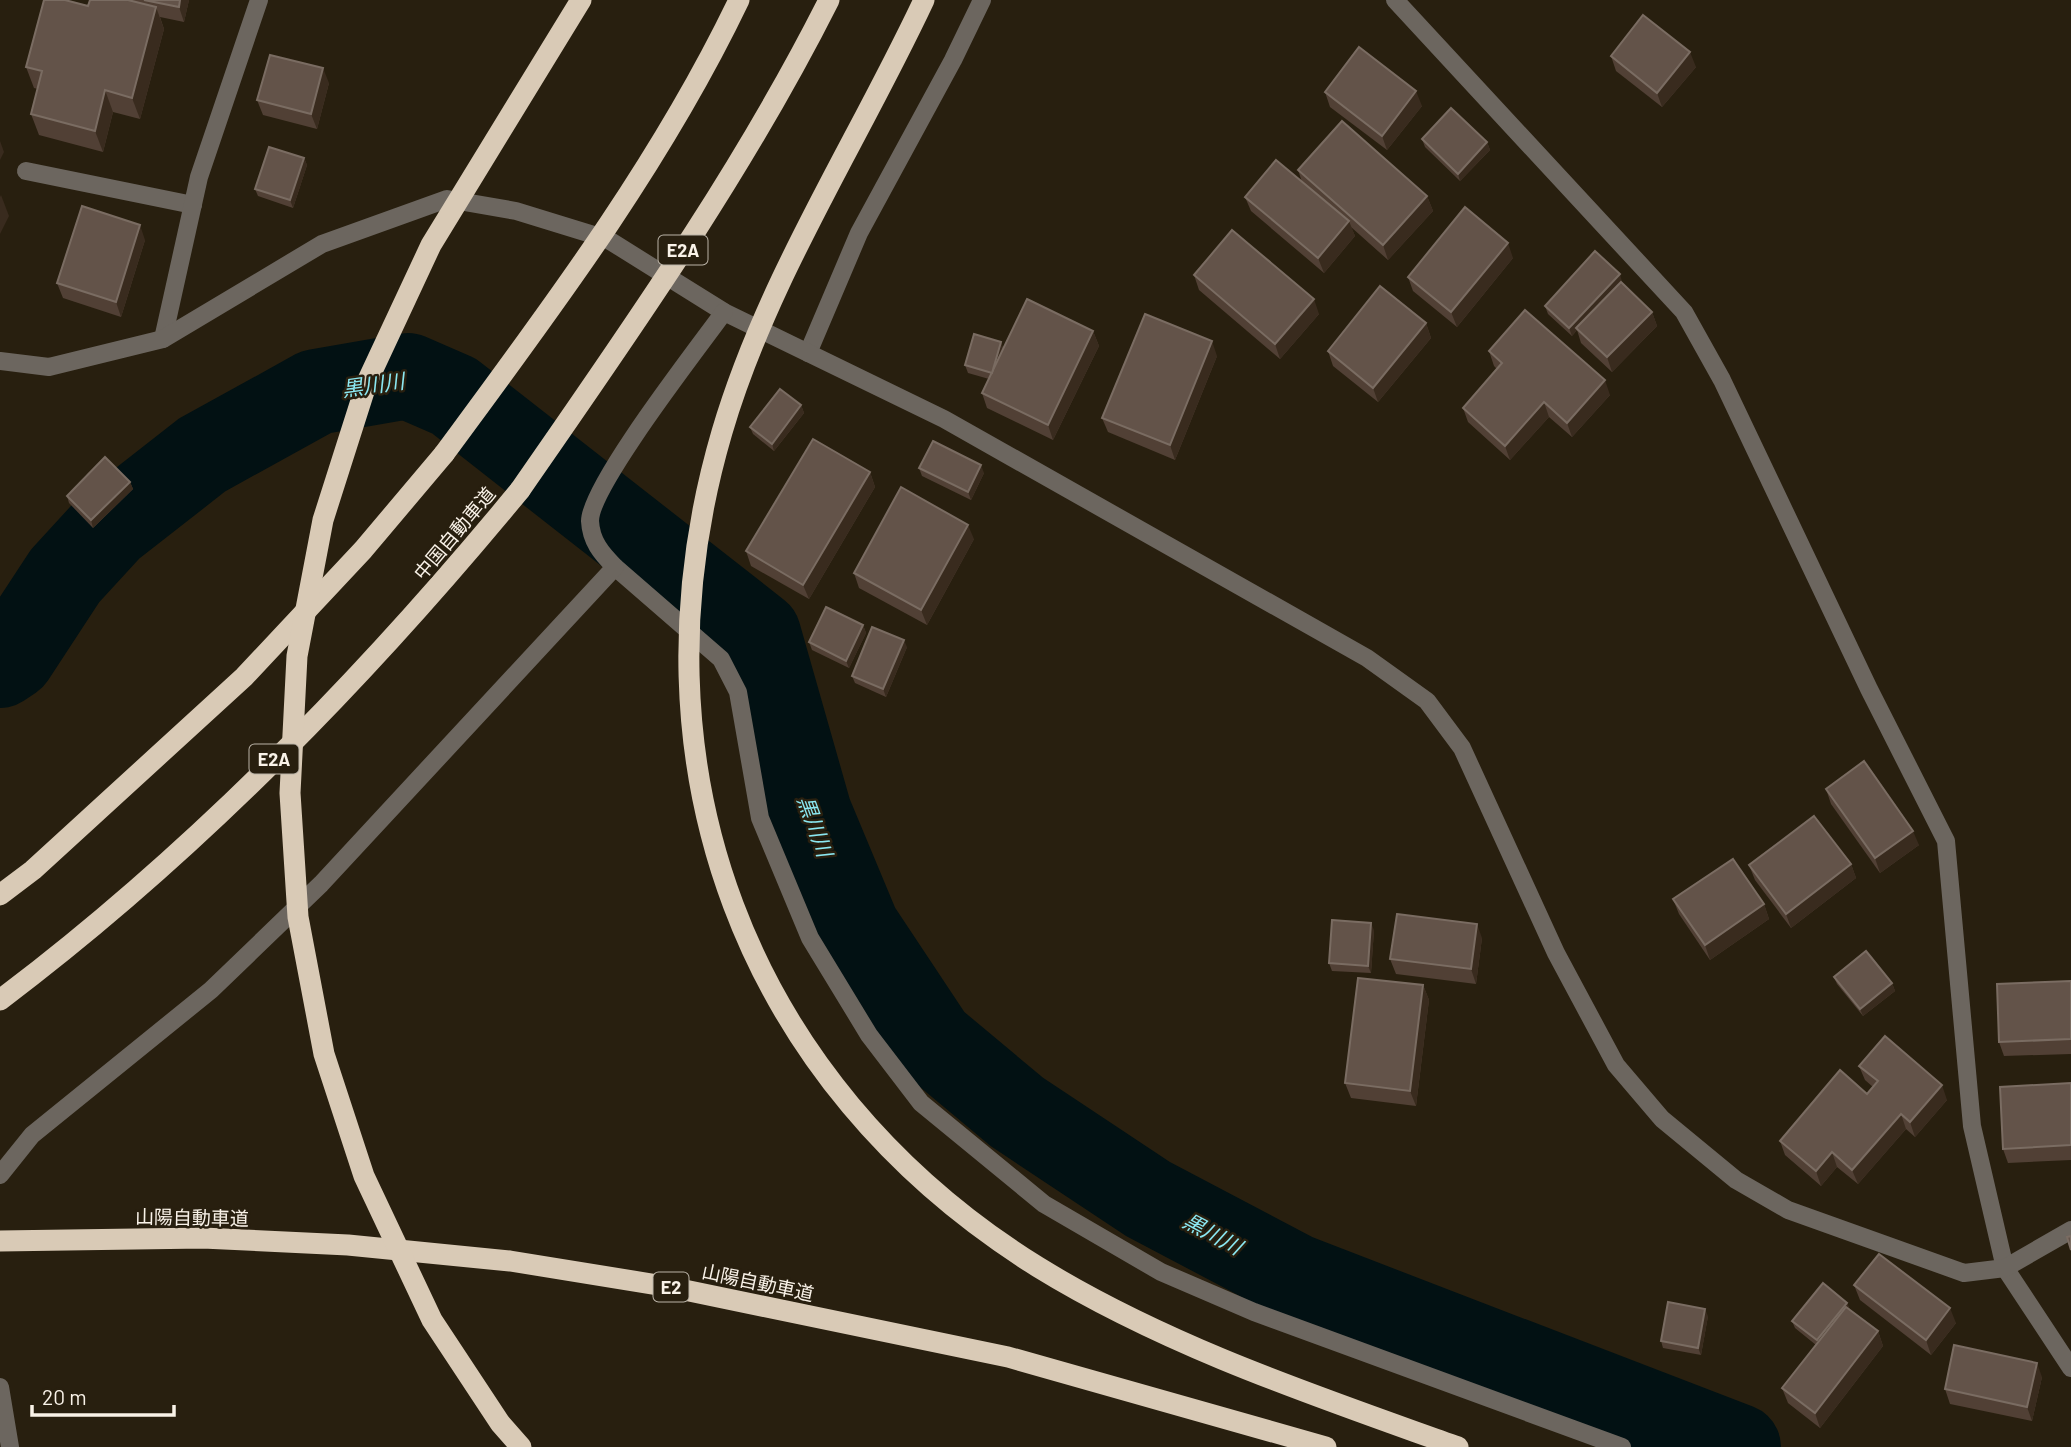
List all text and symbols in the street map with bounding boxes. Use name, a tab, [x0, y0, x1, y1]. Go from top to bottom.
road number: E2A	[658, 236, 708, 264]
water label: 黒川川	[340, 367, 408, 401]
street label: 中国自動車道	[409, 482, 499, 584]
road number: E2A	[250, 744, 298, 774]
water label: 黒川川	[793, 792, 839, 862]
street label: 山陽自動車道	[135, 1205, 249, 1229]
water label: 黒川川	[1179, 1207, 1248, 1260]
street label: 山陽自動車道	[700, 1259, 816, 1305]
road number: E2	[654, 1272, 688, 1302]
scale bar	[32, 1374, 173, 1418]
text: 20 m	[42, 1384, 87, 1409]

